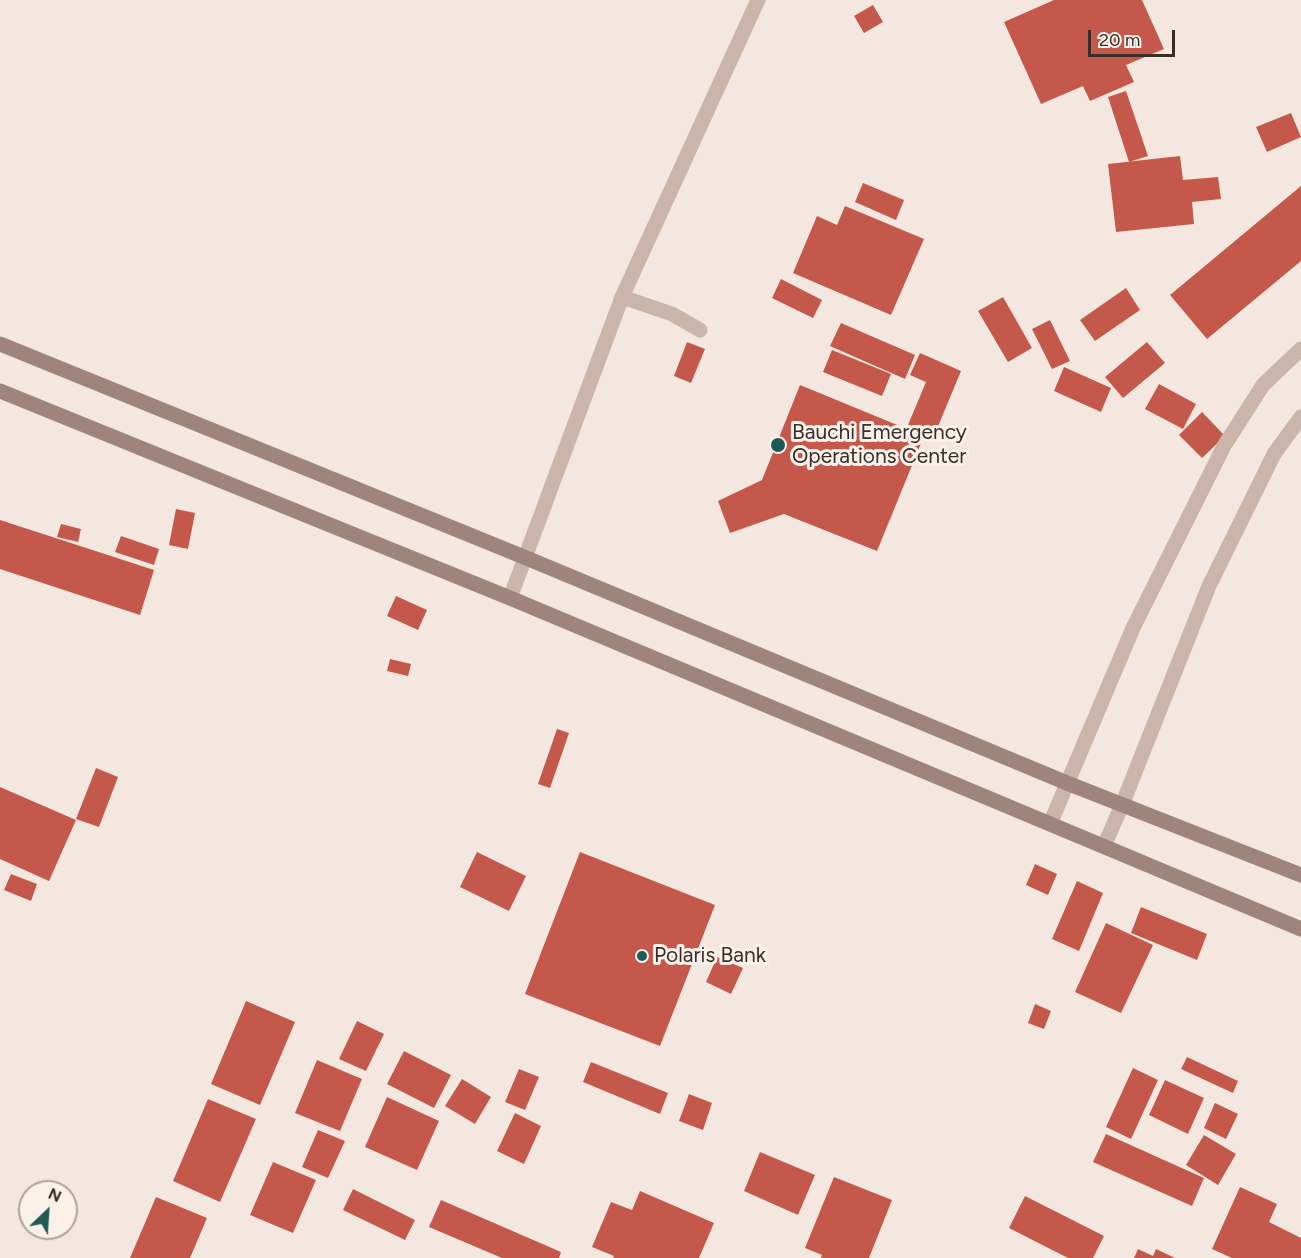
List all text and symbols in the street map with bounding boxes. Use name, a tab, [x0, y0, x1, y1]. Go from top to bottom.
scale bar	[1091, 18, 1178, 56]
text: 20 m	[1099, 29, 1140, 51]
place label: Bauchi Emergency Operations Center	[792, 420, 967, 470]
marker: Bauchi Emergency Operations Center	[769, 436, 787, 454]
place label: Polaris Bank	[654, 943, 766, 969]
marker: Polaris Bank	[635, 949, 649, 963]
north arrow	[18, 1180, 78, 1240]
text: N	[45, 1184, 65, 1206]

